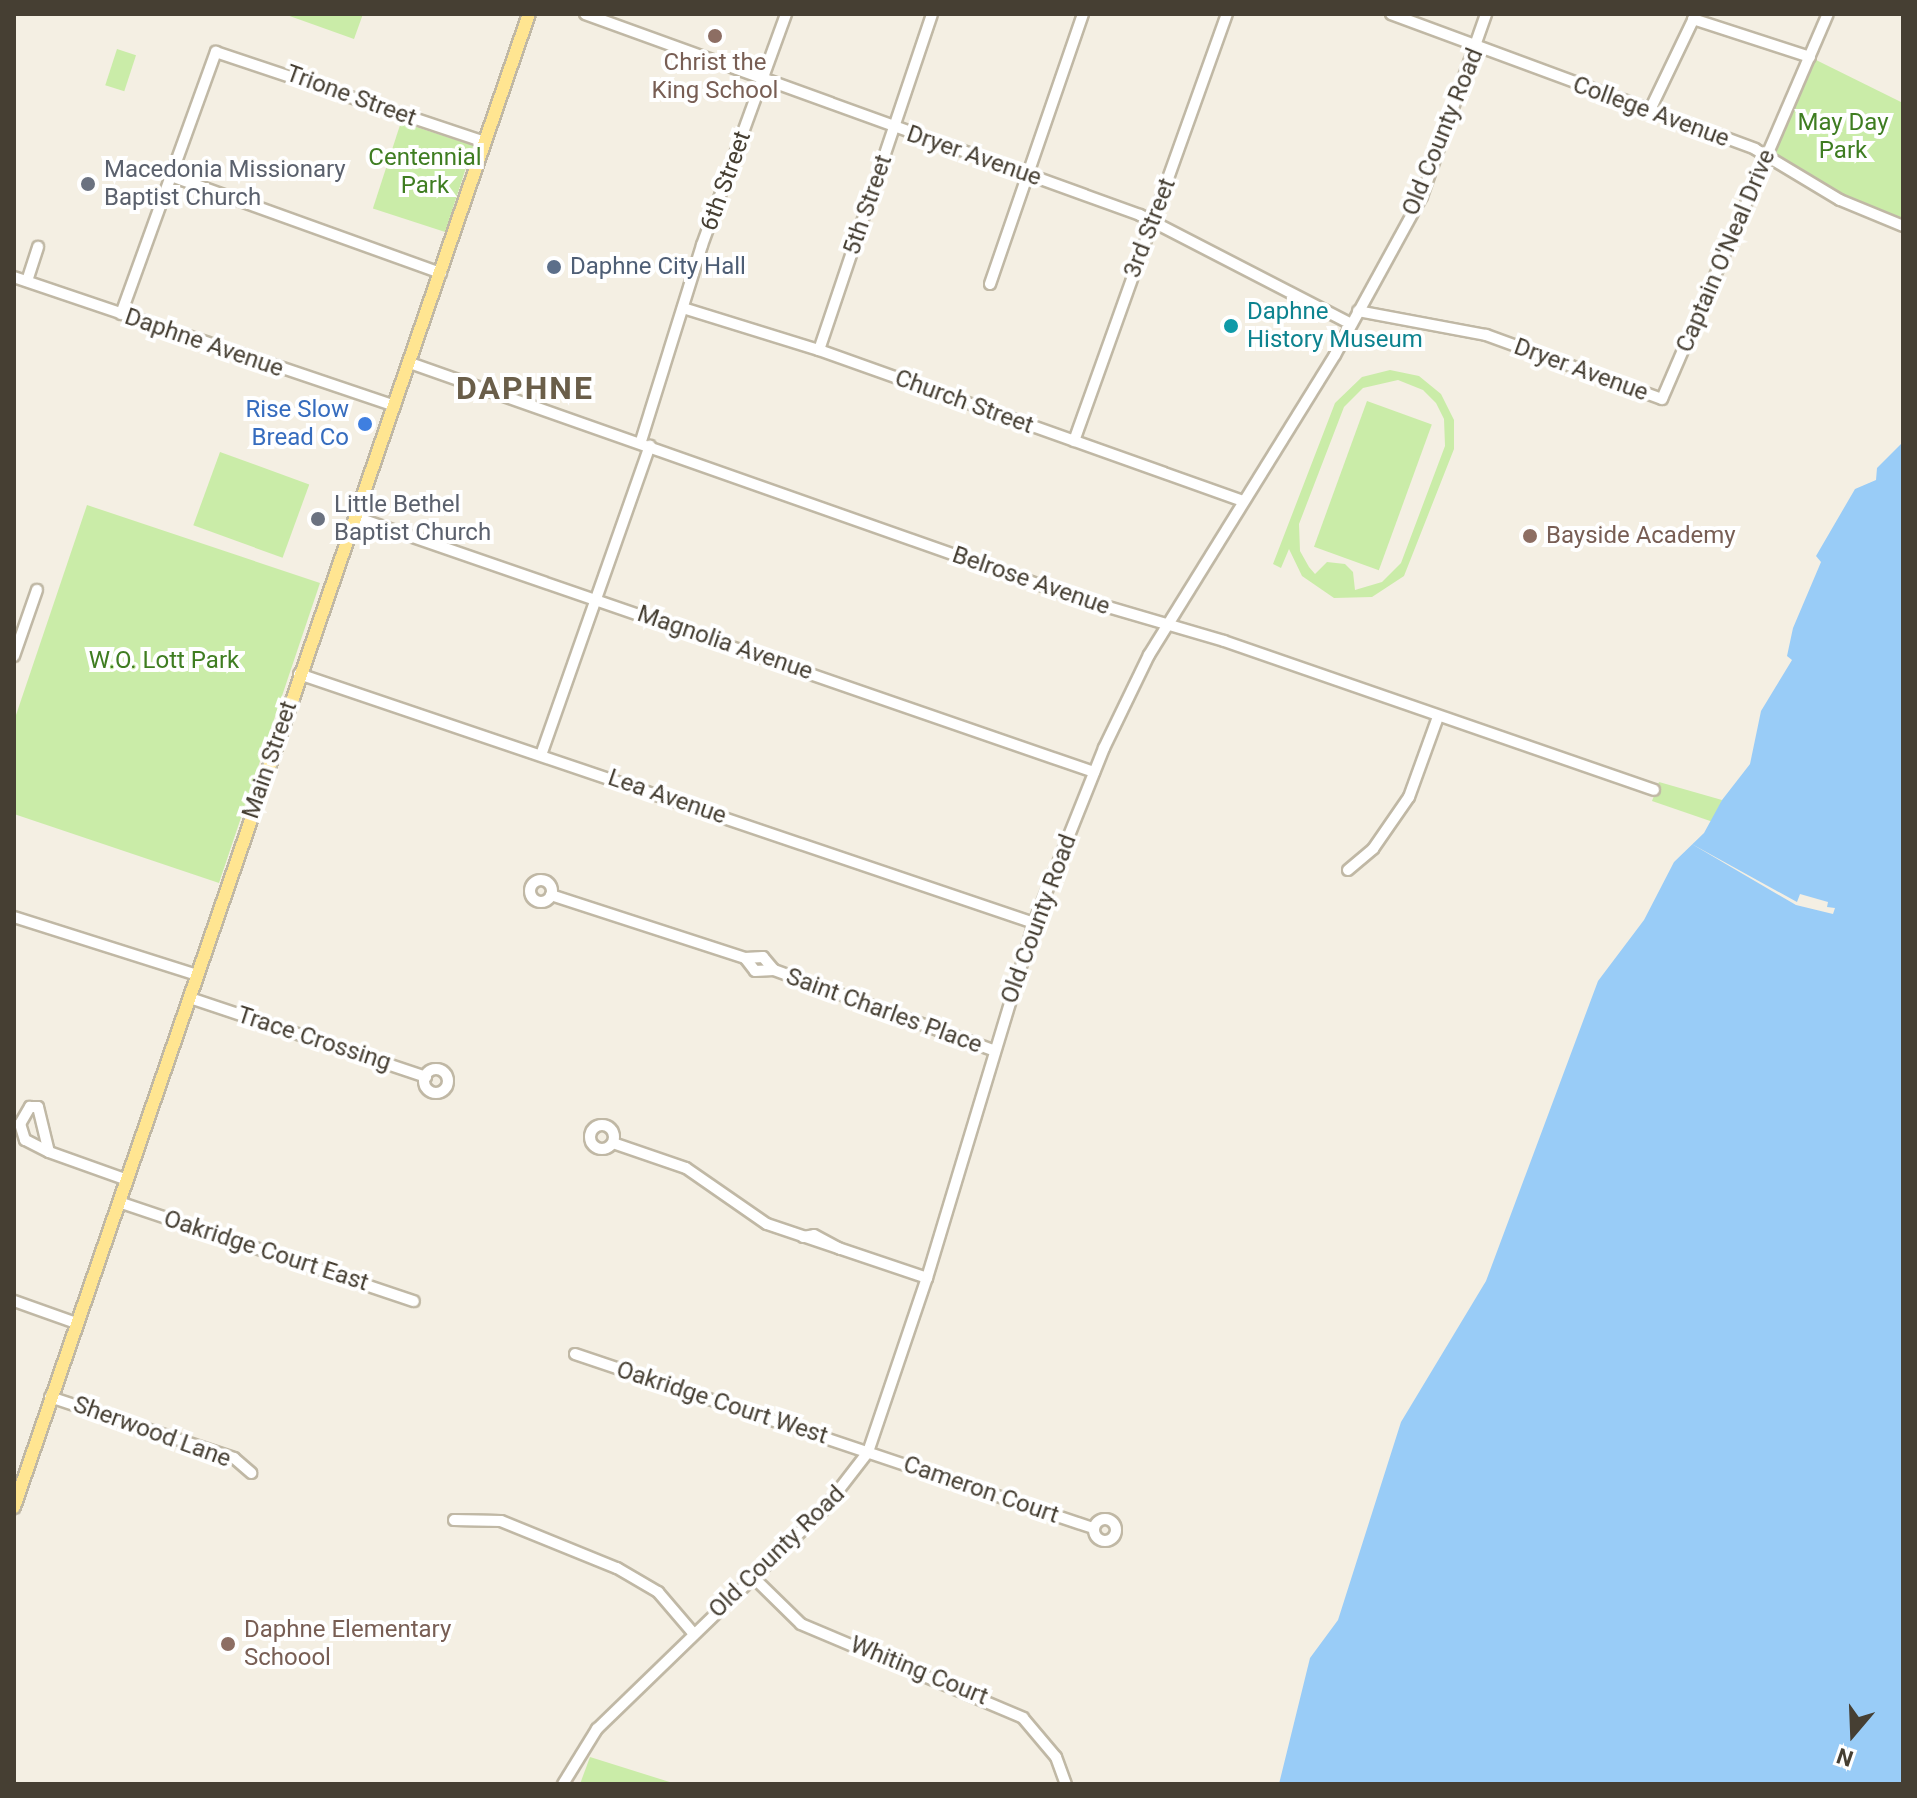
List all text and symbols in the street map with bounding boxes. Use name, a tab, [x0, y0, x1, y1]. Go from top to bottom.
marker: Christ the King School	[706, 27, 724, 45]
street label: Old County Road	[1396, 44, 1490, 220]
place label: Christ the King School	[652, 49, 778, 105]
street label: Trione Street	[282, 59, 420, 133]
street label: College Avenue	[1569, 70, 1733, 154]
park label: May Day Park	[1797, 109, 1889, 165]
street label: Dryer Avenue	[903, 119, 1045, 193]
street label: 6th Street	[695, 127, 757, 235]
park label: Centennial Park	[368, 144, 482, 200]
street label: Captain O'Neal Drive	[1670, 145, 1782, 357]
street label: 5th Street	[837, 151, 899, 259]
place label: Macedonia Missionary Baptist Church	[104, 156, 346, 212]
street label: 3rd Street	[1118, 174, 1182, 282]
marker: Macedonia Missionary Baptist Church	[79, 175, 97, 193]
place label: Daphne City Hall	[570, 253, 746, 281]
marker: Daphne City Hall	[545, 258, 563, 276]
place label: Daphne History Museum	[1247, 298, 1423, 354]
street label: Daphne Avenue	[121, 302, 287, 384]
marker: Daphne History Museum	[1222, 317, 1240, 335]
street label: Dryer Avenue	[1510, 332, 1652, 408]
street label: Church Street	[891, 364, 1037, 440]
district label: DAPHNE	[456, 369, 594, 407]
place label: Rise Slow Bread Co	[246, 396, 349, 452]
marker: Rise Slow Bread Co	[356, 415, 374, 433]
place label: Little Bethel Baptist Church	[334, 491, 491, 547]
marker: Little Bethel Baptist Church	[309, 510, 327, 528]
place label: Bayside Academy	[1546, 522, 1736, 550]
marker: Bayside Academy	[1521, 527, 1539, 545]
street label: Belrose Avenue	[948, 541, 1114, 621]
street label: Magnolia Avenue	[634, 599, 816, 687]
park label: W.O. Lott Park	[89, 647, 239, 675]
street label: Main Street	[236, 697, 304, 823]
street label: Lea Avenue	[604, 763, 730, 831]
street label: Old County Road	[995, 831, 1083, 1007]
street label: Saint Charles Place	[782, 962, 986, 1060]
street label: Trace Crossing	[233, 1001, 395, 1077]
street label: Oakridge Court East	[160, 1204, 372, 1298]
street label: Oakridge Court West	[613, 1355, 831, 1451]
street label: Sherwood Lane	[69, 1390, 235, 1474]
street label: Cameron Court	[900, 1450, 1062, 1530]
street label: Old County Road	[703, 1480, 851, 1624]
place label: Daphne Elementary Schoool	[244, 1616, 451, 1672]
street label: Whiting Court	[846, 1630, 992, 1712]
marker: Daphne Elementary Schoool	[219, 1635, 237, 1653]
north arrow	[1813, 1694, 1893, 1774]
text: N	[1834, 1743, 1856, 1772]

